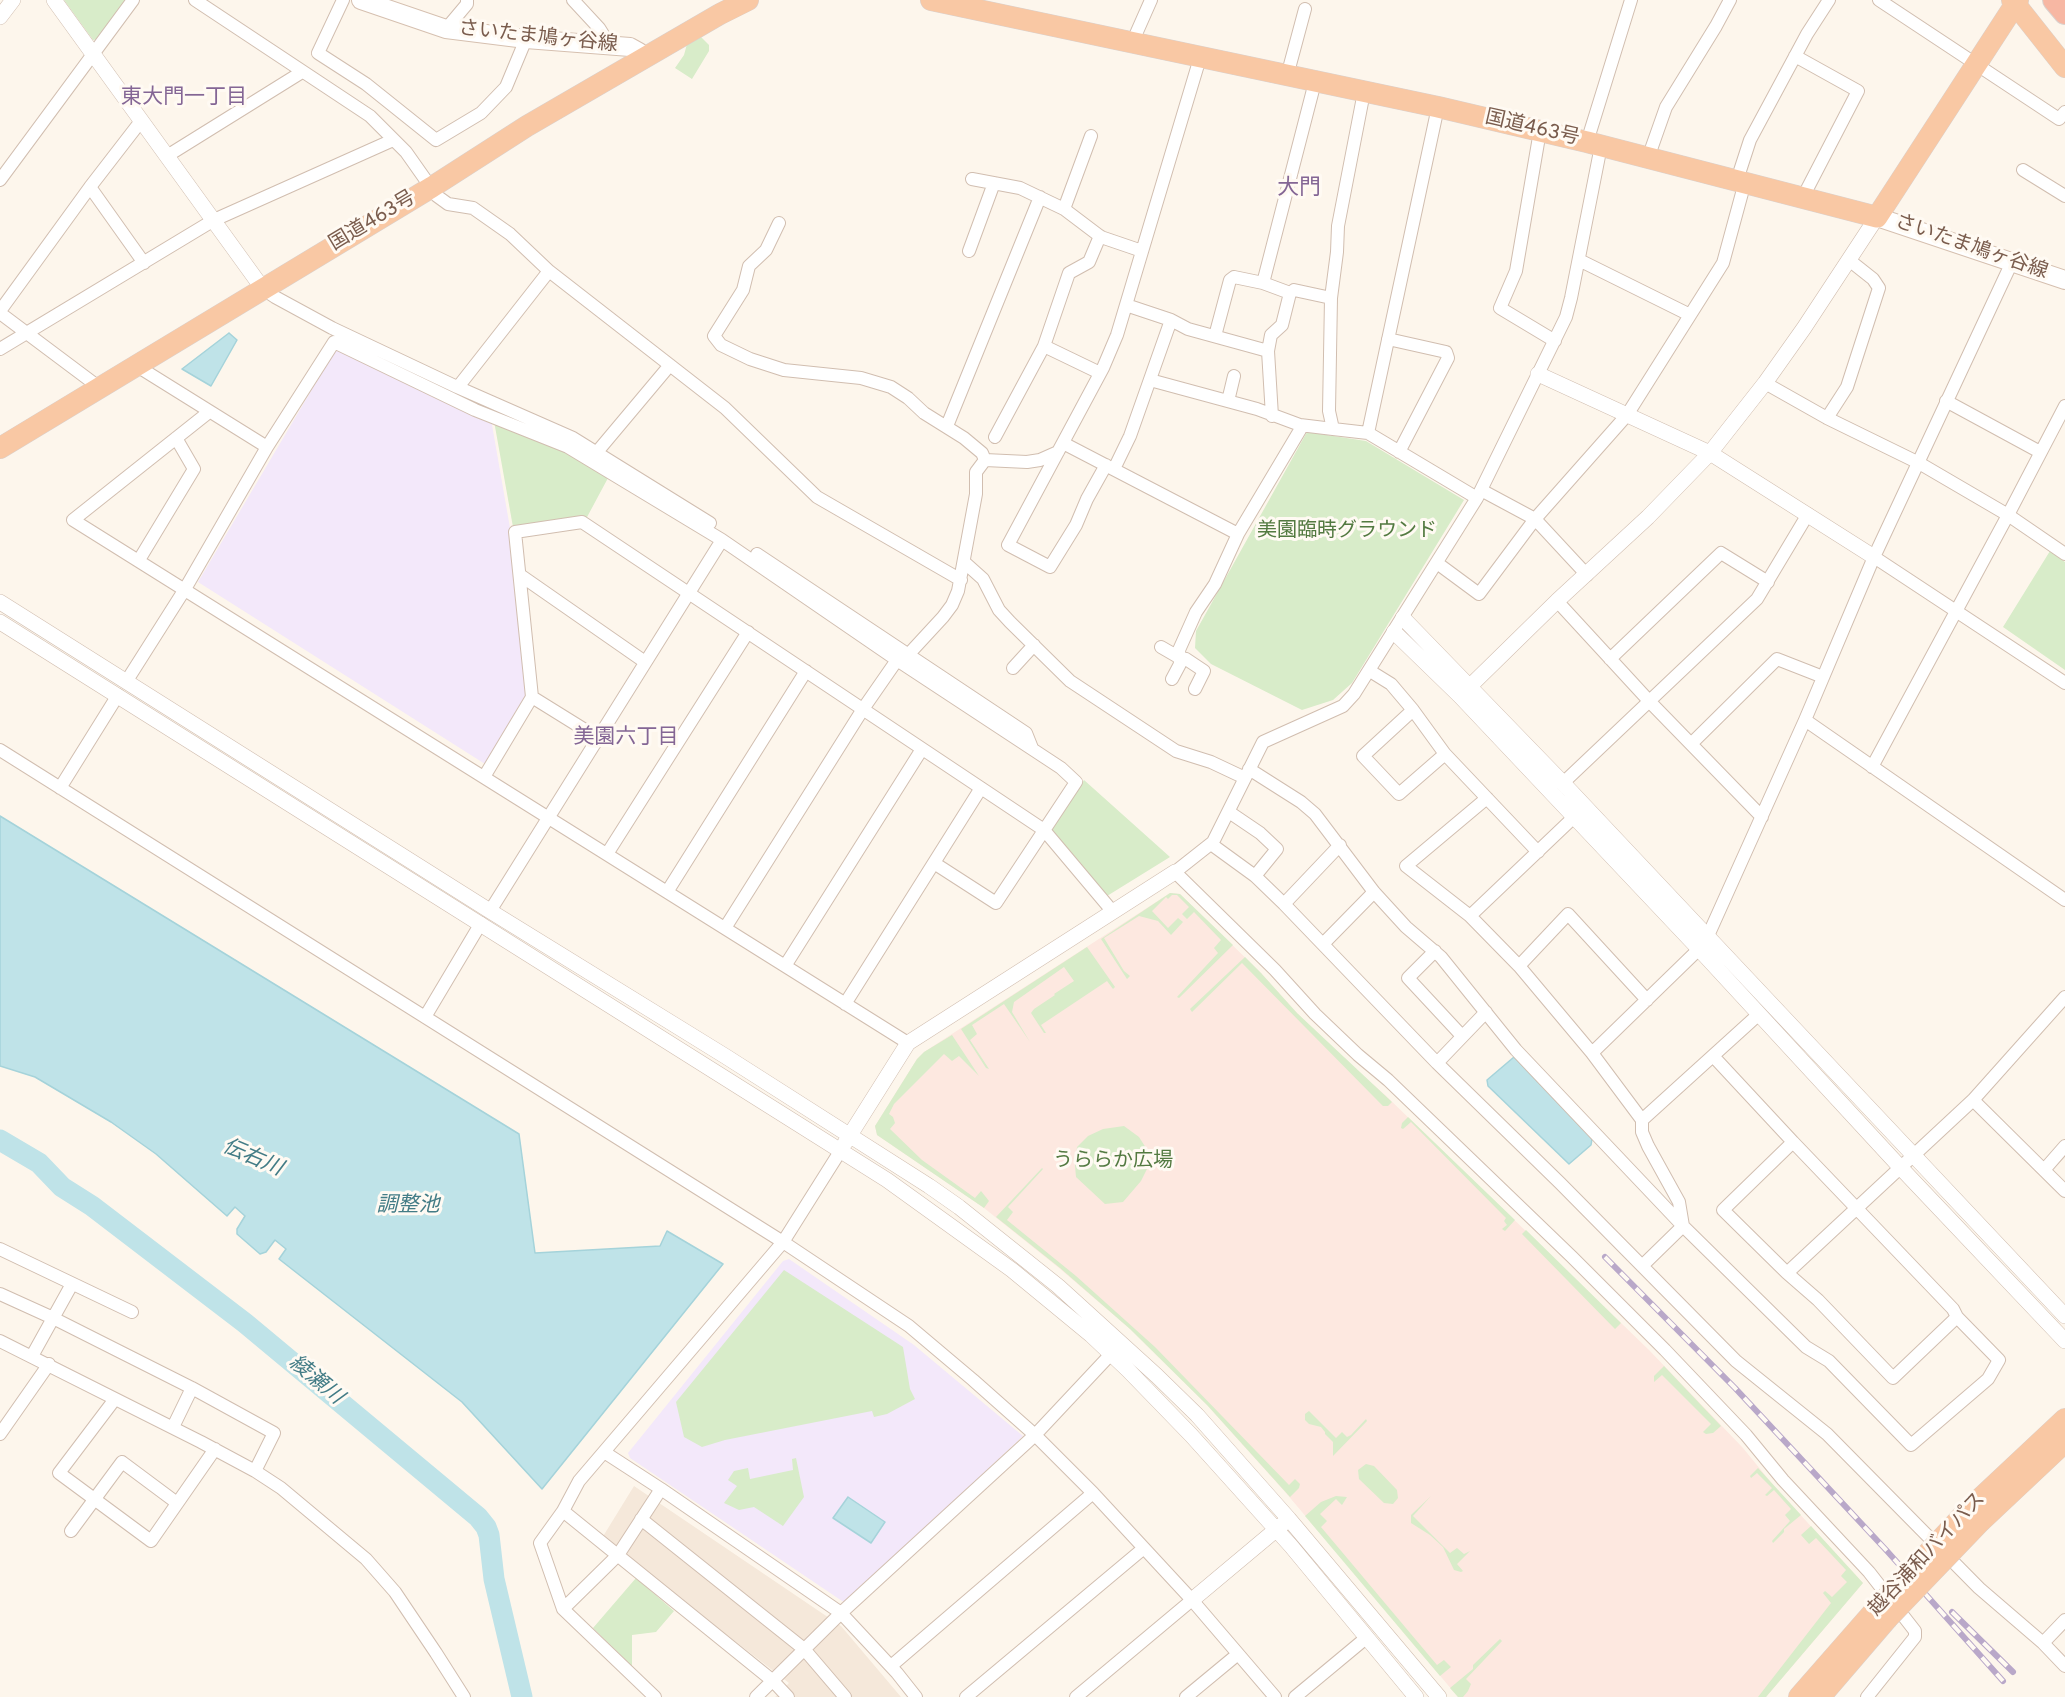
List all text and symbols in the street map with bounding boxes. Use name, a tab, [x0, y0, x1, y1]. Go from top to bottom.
street label: さいたま鳩ヶ谷線	[457, 18, 619, 58]
district label: 東大門一丁目	[121, 86, 247, 112]
street label: 国道463号	[1482, 106, 1582, 152]
district label: 大門	[1277, 177, 1321, 203]
street label: 国道463号	[326, 187, 420, 257]
street label: さいたま鳩ヶ谷線	[1891, 211, 2051, 285]
park label: 美園臨時グラウンド	[1257, 520, 1437, 544]
district label: 美園六丁目	[574, 726, 678, 752]
water label: 伝右川	[218, 1135, 286, 1183]
park label: うららか広場	[1053, 1150, 1173, 1174]
water label: 調整池	[377, 1194, 439, 1220]
water label: 綾瀬川	[283, 1351, 347, 1411]
street label: 越谷浦和バイパス	[1865, 1488, 1991, 1622]

